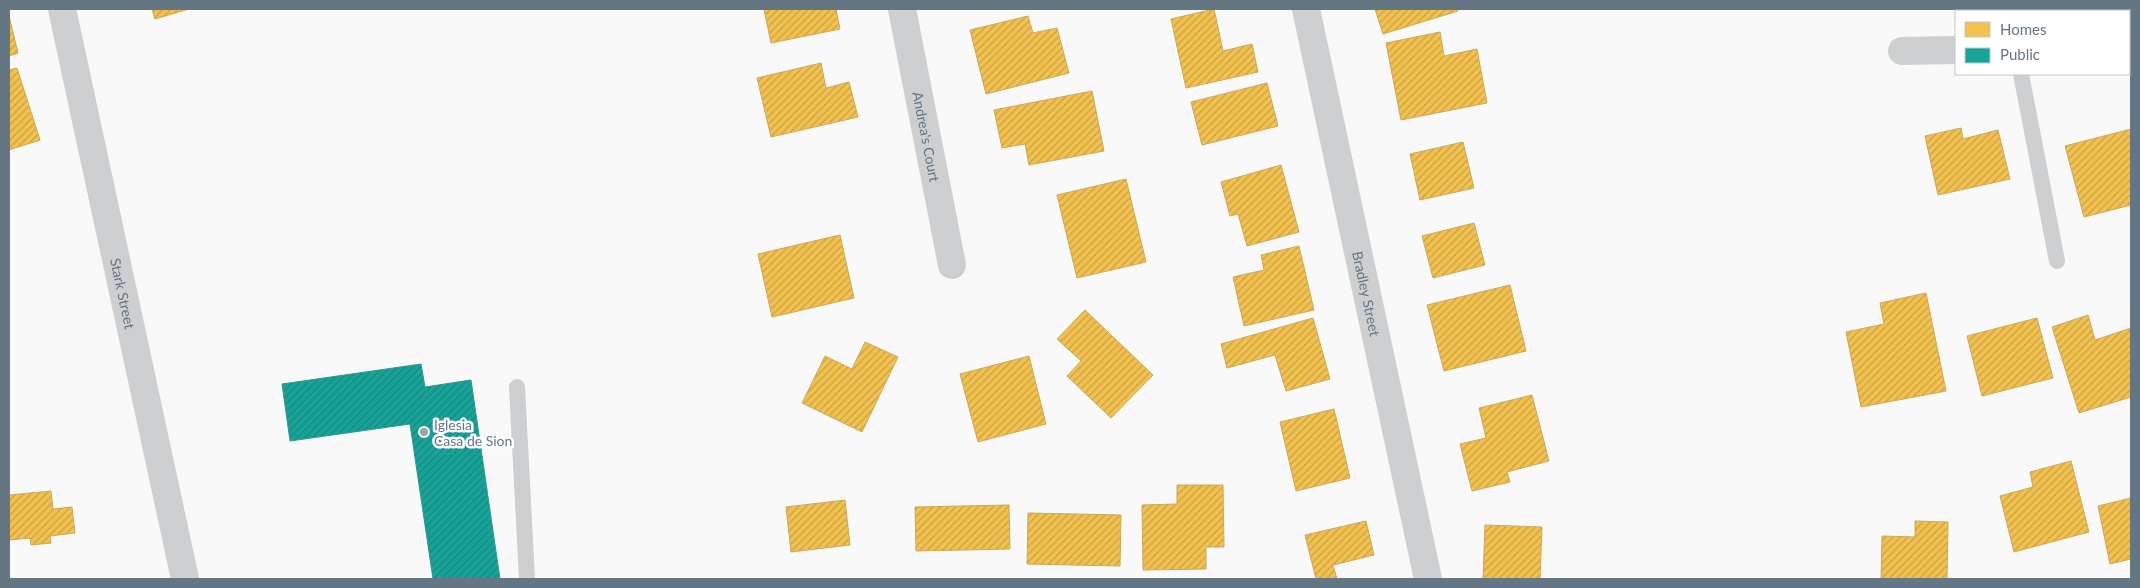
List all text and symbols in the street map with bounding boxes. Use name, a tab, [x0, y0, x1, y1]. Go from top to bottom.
legend	[1955, 10, 2130, 75]
text: Homes	[2000, 20, 2046, 38]
text: Public	[2000, 45, 2040, 63]
street label: Andrea's Court	[910, 90, 944, 183]
street label: Bradley Street	[1350, 249, 1384, 338]
street label: Stark Street	[107, 256, 139, 330]
place label: Iglesia Casa de Sion	[434, 416, 512, 449]
marker: Iglesia Casa de Sion	[418, 426, 430, 438]

